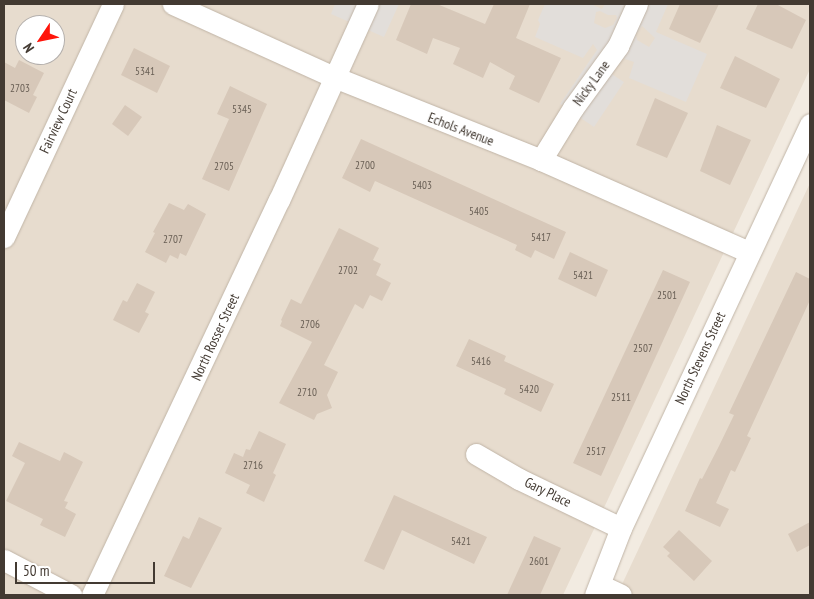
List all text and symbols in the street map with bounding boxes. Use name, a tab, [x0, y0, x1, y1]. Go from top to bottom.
north arrow	[15, 15, 65, 65]
text: N	[19, 40, 38, 56]
street label: Nicky Lane	[569, 57, 613, 109]
house number: 5341	[135, 64, 155, 78]
house number: 2703	[10, 81, 30, 95]
street label: Fairview Court	[36, 86, 80, 156]
house number: 5345	[232, 102, 252, 116]
street label: Echols Avenue	[426, 109, 496, 149]
house number: 2700	[355, 158, 375, 172]
house number: 2705	[214, 159, 234, 173]
house number: 5403	[412, 178, 432, 192]
house number: 5405	[469, 204, 489, 218]
house number: 5417	[531, 230, 551, 244]
house number: 2707	[163, 232, 183, 246]
house number: 2702	[338, 263, 358, 277]
house number: 5421	[573, 268, 593, 282]
house number: 2501	[657, 288, 677, 302]
street label: North Rosser Street	[188, 291, 242, 383]
street label: North Stevens Street	[671, 309, 729, 407]
house number: 2706	[300, 317, 320, 331]
house number: 2507	[633, 341, 653, 355]
house number: 5416	[471, 354, 491, 368]
house number: 5420	[519, 382, 539, 396]
house number: 2710	[297, 385, 317, 399]
house number: 2511	[611, 390, 631, 404]
house number: 2517	[586, 444, 606, 458]
house number: 2716	[243, 458, 263, 472]
street label: Gary Place	[522, 473, 574, 511]
house number: 5421	[451, 534, 471, 548]
scale bar	[18, 552, 158, 584]
house number: 2601	[529, 554, 549, 568]
text: 50 m	[23, 561, 49, 580]

